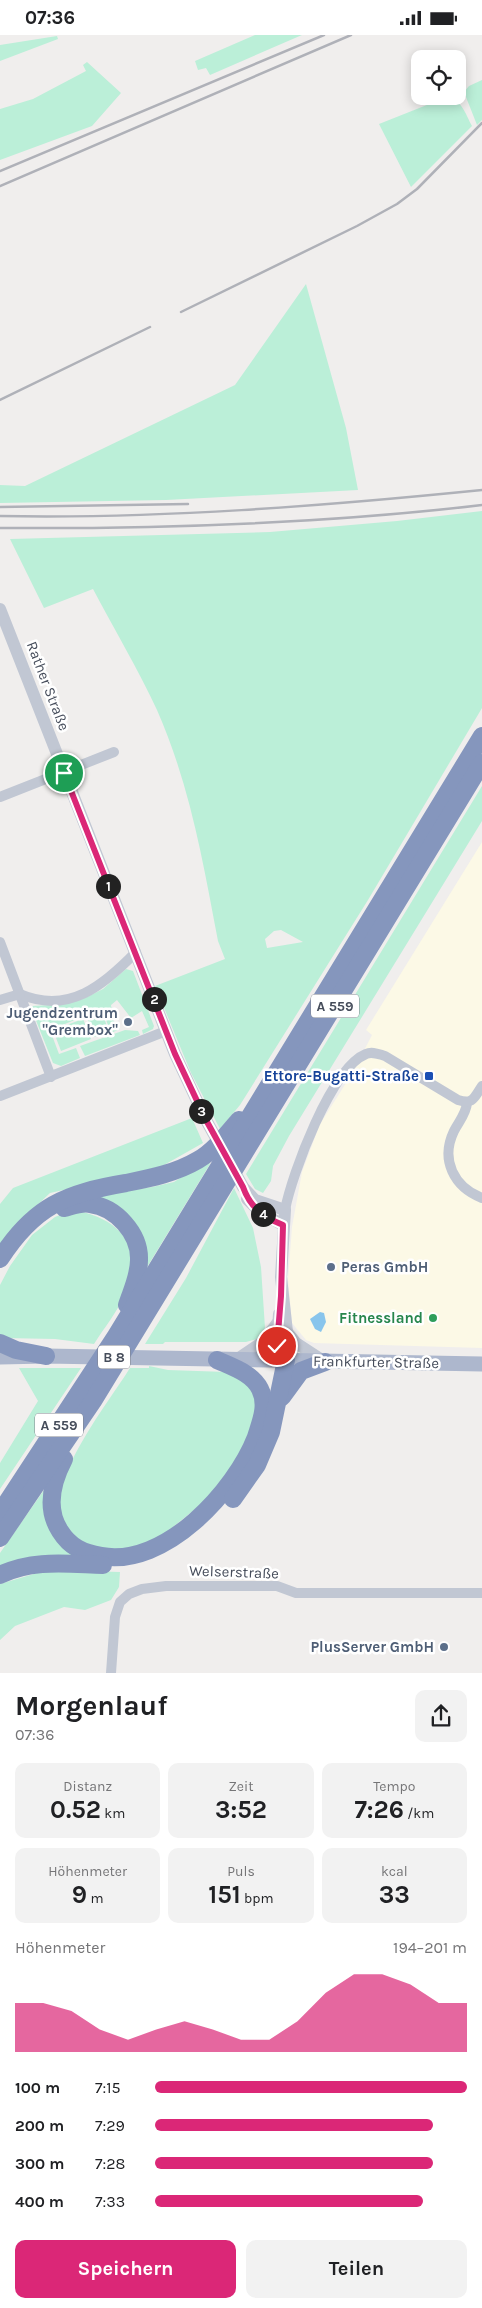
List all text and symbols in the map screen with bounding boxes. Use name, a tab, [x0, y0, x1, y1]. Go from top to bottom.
text: 07:36	[25, 7, 75, 29]
map controls	[411, 50, 466, 105]
button: locate	[411, 50, 466, 105]
street label: Rather Straße	[23, 639, 73, 733]
pin	[43, 752, 85, 794]
icon: arrive	[50, 759, 78, 787]
pin: 1	[96, 873, 120, 899]
text: 1	[106, 878, 111, 895]
pin: 2	[142, 987, 166, 1011]
text: 2	[150, 991, 159, 1008]
road number: A 559	[311, 994, 359, 1017]
place label: Jugendzentrum "Grembox"	[7, 1004, 118, 1039]
marker: Jugendzentrum "Grembox"	[122, 1016, 134, 1028]
place label: Ettore-Bugatti-Straße	[264, 1067, 419, 1085]
marker: Ettore-Bugatti-Straße	[423, 1070, 435, 1082]
pin: 3	[188, 1099, 214, 1123]
text: 3	[197, 1103, 206, 1120]
pin: 4	[250, 1201, 276, 1227]
text: 4	[259, 1206, 268, 1223]
place label: Peras GmbH	[341, 1258, 428, 1276]
marker: Peras GmbH	[325, 1261, 337, 1273]
place label: Fitnessland	[339, 1309, 423, 1327]
marker: Fitnessland	[427, 1312, 439, 1324]
pin	[256, 1325, 298, 1367]
icon: check	[263, 1332, 291, 1360]
road number: B 8	[98, 1345, 130, 1369]
street label: Frankfurter Straße	[313, 1352, 439, 1372]
road number: A 559	[35, 1413, 83, 1437]
street label: Welserstraße	[189, 1561, 279, 1583]
place label: PlusServer GmbH	[310, 1638, 434, 1656]
marker: PlusServer GmbH	[438, 1641, 450, 1653]
text: Morgenlauf	[15, 1689, 167, 1722]
button: share	[415, 1690, 467, 1742]
text: 07:36	[15, 1725, 54, 1744]
text: Distanz	[63, 1778, 112, 1795]
text: Zeit	[229, 1778, 253, 1795]
text: Tempo	[373, 1778, 415, 1795]
text: 0.52	[50, 1795, 101, 1824]
text: 3:52	[215, 1795, 267, 1824]
text: 7:26	[354, 1795, 404, 1824]
text: km	[101, 1805, 125, 1822]
text: /km	[404, 1805, 434, 1822]
text: Höhenmeter	[48, 1863, 127, 1880]
text: Puls	[227, 1863, 255, 1880]
text: kcal	[381, 1863, 408, 1880]
text: 9	[72, 1880, 87, 1909]
text: 151	[208, 1880, 241, 1909]
text: 33	[379, 1880, 410, 1909]
text: m	[87, 1890, 104, 1907]
text: bpm	[241, 1890, 274, 1907]
text: Höhenmeter	[15, 1938, 105, 1957]
text: 194–201 m	[393, 1938, 467, 1957]
text: 100 m	[15, 2078, 60, 2097]
text: 7:15	[95, 2078, 121, 2097]
text: 200 m	[15, 2116, 64, 2135]
text: 7:29	[95, 2116, 125, 2135]
text: 300 m	[15, 2154, 64, 2173]
text: 7:28	[95, 2154, 125, 2173]
text: 400 m	[15, 2192, 64, 2211]
text: 7:33	[95, 2192, 125, 2211]
button: Speichern	[15, 2240, 236, 2298]
button: Teilen	[246, 2240, 467, 2298]

